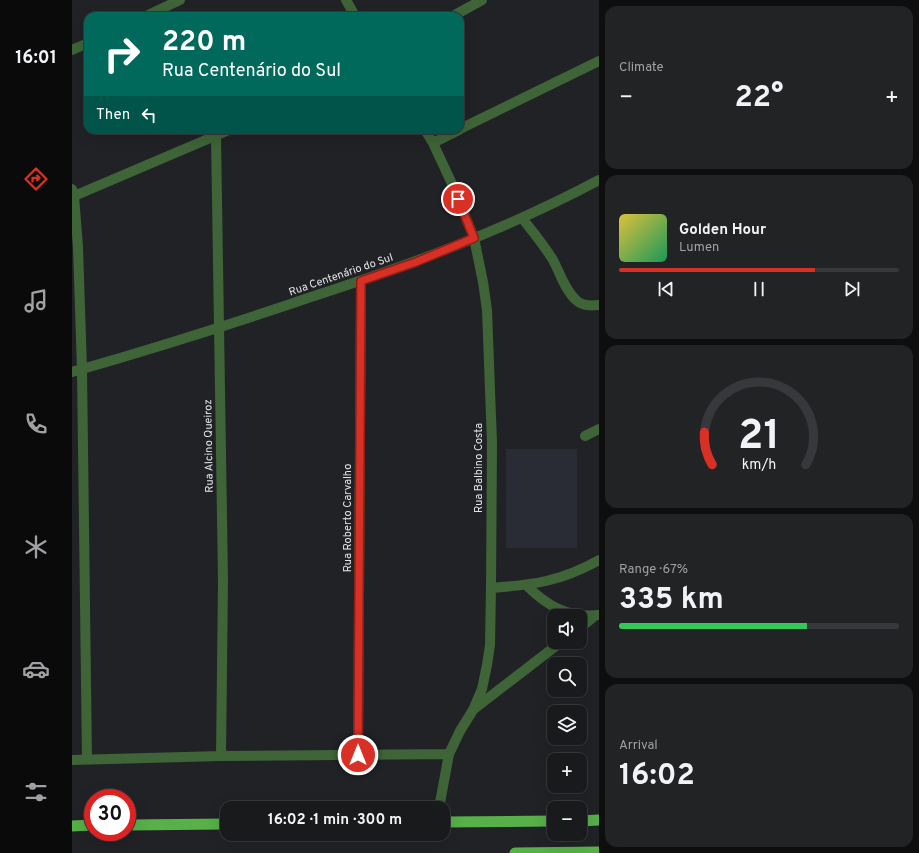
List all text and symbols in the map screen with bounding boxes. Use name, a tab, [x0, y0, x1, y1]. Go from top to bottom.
text: 220 m	[162, 25, 246, 61]
icon: right	[96, 28, 148, 80]
text: 16:01	[15, 47, 57, 70]
text: Rua Centenário do Sul	[162, 60, 341, 83]
text: Climate	[619, 60, 664, 76]
text: 22°	[734, 80, 784, 117]
text: −	[619, 85, 633, 112]
text: +	[885, 85, 899, 112]
icon: left	[138, 104, 160, 126]
text: Then	[96, 106, 130, 125]
icon: directions	[22, 165, 50, 193]
pin	[441, 182, 475, 216]
icon: arrive	[447, 188, 469, 210]
text: Golden Hour	[679, 221, 766, 240]
text: Lumen	[679, 240, 719, 256]
street label: Rua Centenário do Sul	[287, 251, 395, 299]
icon: previous	[655, 278, 677, 300]
icon: pause	[748, 278, 770, 300]
icon: next	[841, 278, 863, 300]
icon: music	[22, 287, 50, 315]
street label: Rua Alcino Queiroz	[201, 399, 217, 493]
icon: phone	[22, 410, 50, 438]
text: 21	[738, 410, 780, 463]
street label: Rua Balbino Costa	[472, 423, 486, 513]
text: km/h	[742, 455, 776, 473]
street label: Rua Roberto Carvalho	[341, 464, 355, 572]
icon: climate	[22, 533, 50, 561]
text: Range · 67%	[619, 562, 688, 578]
text: 335 km	[619, 582, 724, 619]
map controls	[547, 609, 587, 841]
button: sound	[547, 609, 587, 649]
icon: car	[22, 655, 50, 683]
button: search	[547, 657, 587, 697]
button: layers	[547, 705, 587, 745]
position arrow	[337, 734, 379, 776]
text: Arrival	[619, 738, 658, 754]
button: +	[547, 753, 587, 793]
text: 16:02	[619, 758, 695, 795]
icon: filters	[22, 778, 50, 806]
speed limit sign: 30	[84, 789, 136, 841]
button: −	[547, 801, 587, 841]
text: 16:02 · 1 min · 300 m	[268, 811, 402, 830]

